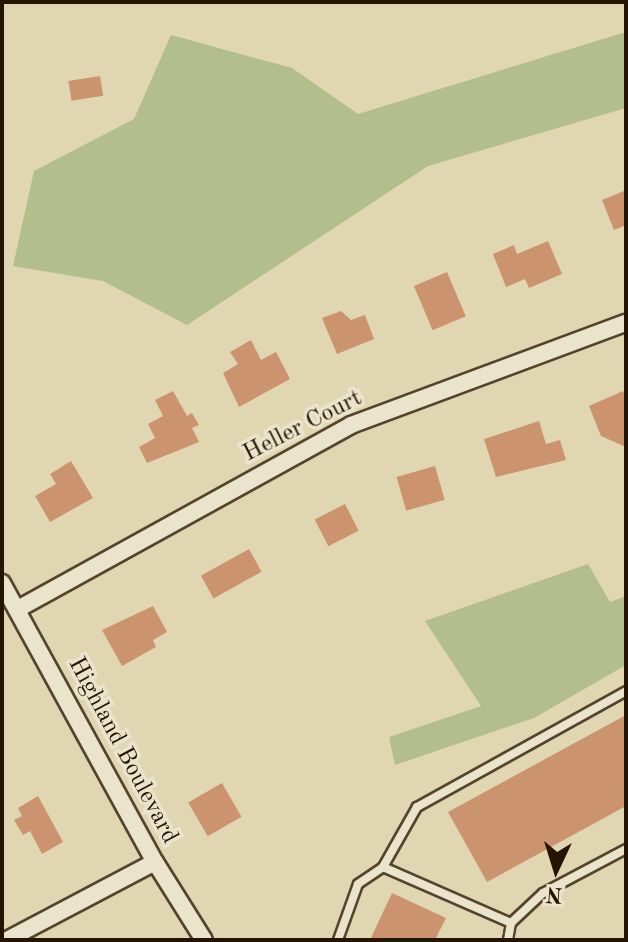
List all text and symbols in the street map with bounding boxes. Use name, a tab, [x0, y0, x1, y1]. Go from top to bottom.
street label: Heller Court	[239, 385, 367, 469]
street label: Highland Boulevard	[61, 653, 183, 849]
north arrow	[516, 830, 596, 910]
text: N	[545, 882, 563, 906]

